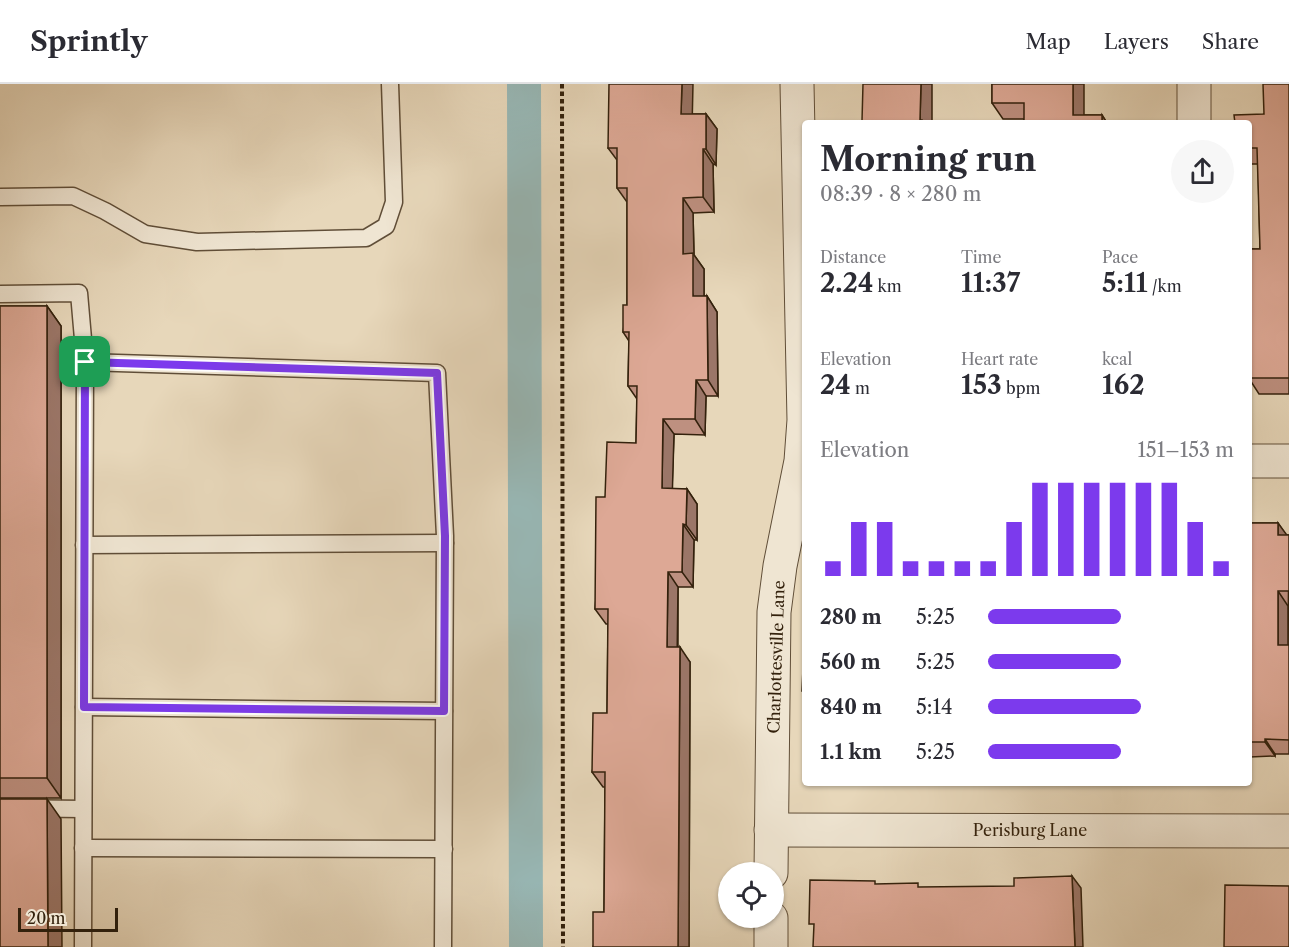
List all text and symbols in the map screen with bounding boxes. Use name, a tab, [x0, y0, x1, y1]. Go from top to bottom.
text: Sprintly	[30, 24, 147, 58]
text: Map	[1026, 29, 1071, 54]
text: Layers	[1104, 29, 1169, 54]
text: Share	[1202, 29, 1259, 54]
text: Morning run	[820, 139, 1036, 180]
button: share	[1171, 140, 1234, 203]
text: 08:39 · 8 × 280 m	[820, 182, 981, 206]
text: Distance	[820, 247, 886, 267]
text: Time	[961, 247, 1001, 267]
text: Pace	[1102, 247, 1138, 267]
text: 2.24	[820, 267, 873, 299]
text: 11:37	[961, 267, 1020, 299]
text: 5:11	[1102, 267, 1147, 299]
text: km	[873, 276, 902, 296]
text: /km	[1147, 276, 1182, 296]
pin	[59, 336, 110, 387]
icon: arrive	[68, 345, 101, 378]
text: Elevation	[820, 349, 891, 369]
text: Heart rate	[961, 349, 1038, 369]
text: kcal	[1102, 349, 1132, 369]
text: 24	[820, 369, 851, 401]
text: 153	[961, 369, 1002, 401]
text: 162	[1102, 369, 1145, 401]
text: m	[851, 378, 870, 398]
text: bpm	[1002, 378, 1040, 398]
text: Elevation	[820, 438, 909, 462]
text: 151–153 m	[1137, 438, 1234, 462]
street label: Charlottesville Lane	[763, 580, 789, 734]
text: 280 m	[820, 605, 882, 629]
text: 5:25	[916, 605, 955, 629]
text: 560 m	[820, 650, 881, 674]
text: 5:25	[916, 650, 955, 674]
text: 840 m	[820, 695, 882, 719]
text: 5:14	[916, 695, 952, 719]
text: 1.1 km	[820, 740, 882, 764]
text: 5:25	[916, 740, 955, 764]
street label: Perisburg Lane	[973, 820, 1087, 840]
map controls	[718, 862, 784, 928]
button: locate	[718, 862, 784, 928]
scale bar	[18, 905, 118, 932]
text: 20 m	[27, 908, 66, 928]

